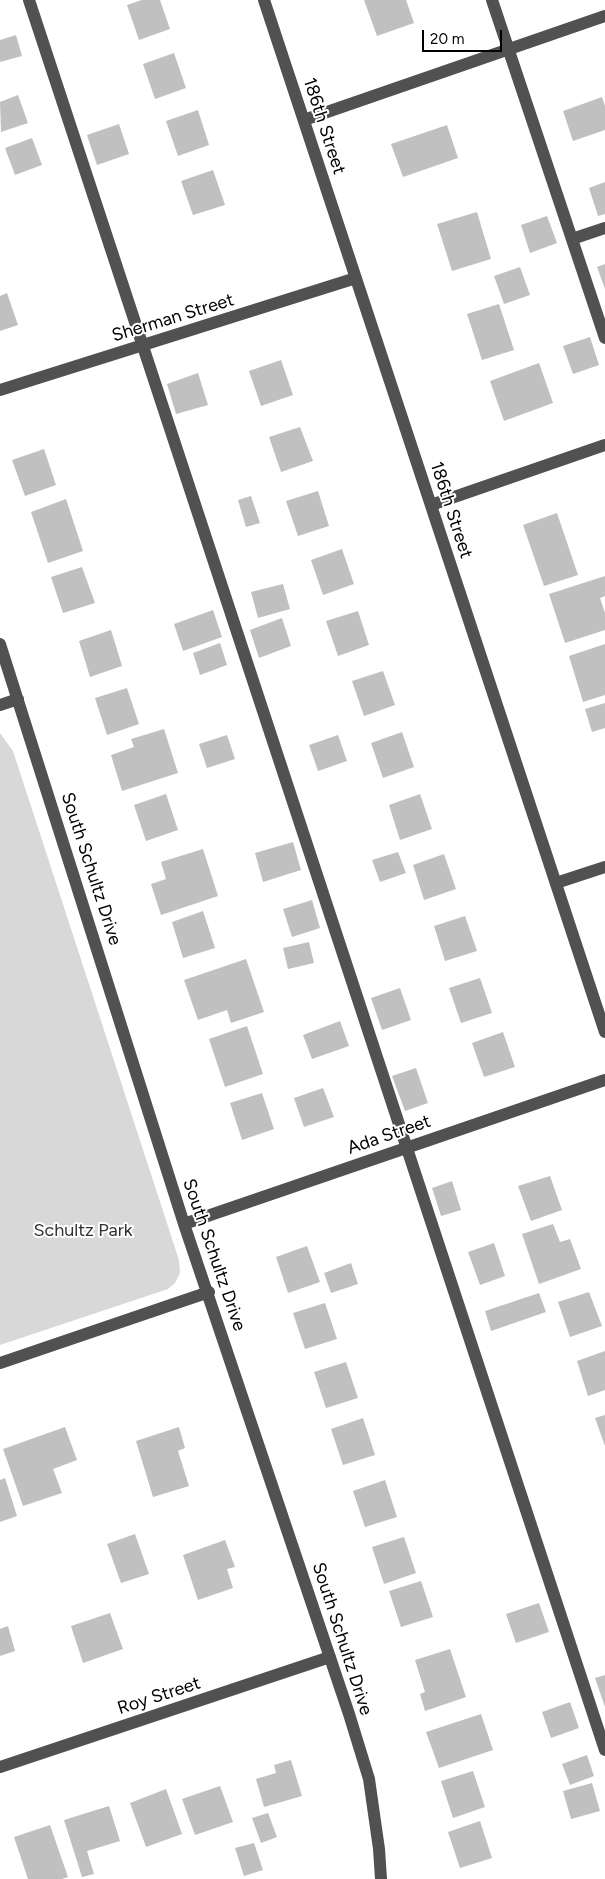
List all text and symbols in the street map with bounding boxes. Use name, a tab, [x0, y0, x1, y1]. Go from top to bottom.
scale bar	[425, 20, 505, 52]
text: 20 m	[430, 30, 464, 48]
street label: 186th Street	[298, 75, 350, 177]
street label: Sherman Street	[109, 289, 237, 347]
street label: 186th Street	[425, 459, 477, 561]
street label: South Schultz Drive	[56, 790, 126, 948]
street label: Ada Street	[345, 1111, 433, 1159]
street label: South Schultz Drive	[178, 1176, 250, 1334]
park label: Schultz Park	[33, 1220, 133, 1242]
street label: South Schultz Drive	[307, 1560, 377, 1718]
street label: Roy Street	[115, 1672, 203, 1720]

